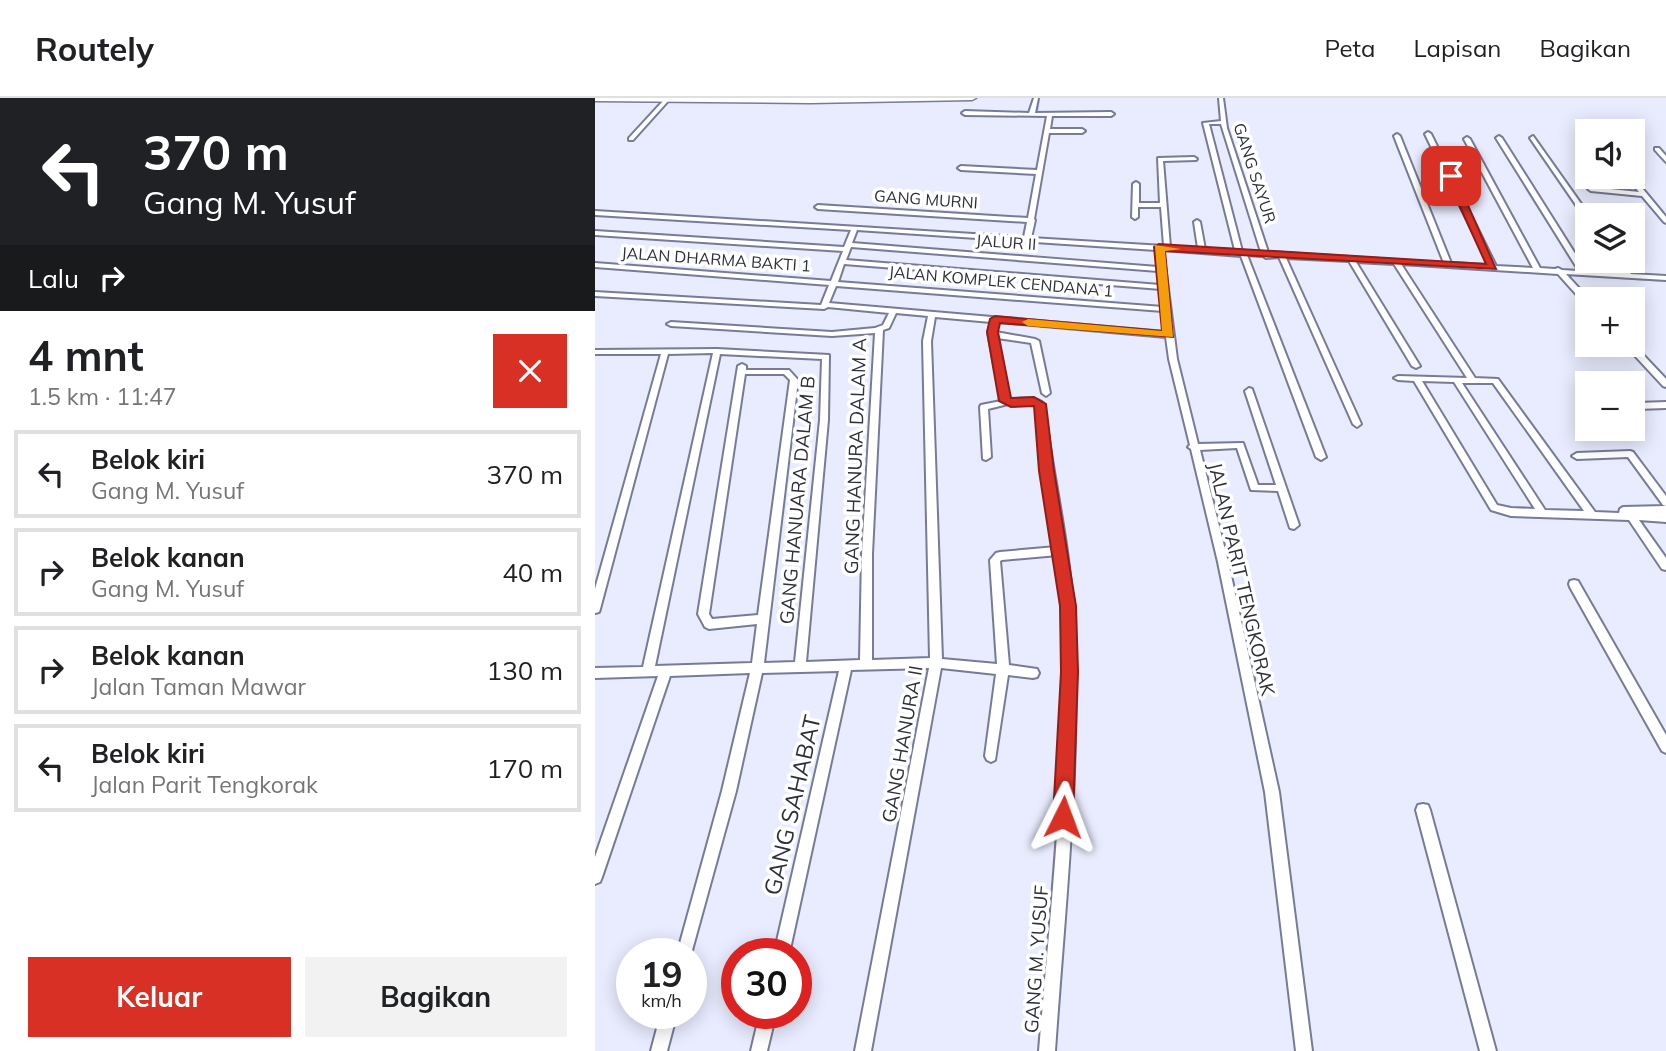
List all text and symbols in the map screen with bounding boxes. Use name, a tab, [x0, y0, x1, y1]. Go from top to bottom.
text: Routely	[35, 28, 154, 69]
text: Peta	[1324, 33, 1375, 63]
text: Lapisan	[1413, 33, 1501, 63]
text: Bagikan	[1539, 33, 1631, 63]
map controls	[1575, 119, 1645, 441]
button: sound	[1575, 119, 1645, 189]
street label: GANG SAYUR	[1229, 120, 1281, 226]
text: 370 m	[143, 121, 289, 182]
icon: left	[28, 126, 119, 217]
pin	[1421, 146, 1481, 206]
icon: arrive	[1432, 157, 1470, 195]
text: Gang M. Yusuf	[143, 182, 356, 222]
street label: GANG MURNI	[873, 185, 979, 213]
button: layers	[1575, 203, 1645, 273]
street label: JALUR II	[975, 230, 1037, 254]
street label: JALAN DHARMA BAKTI 1	[621, 242, 811, 276]
icon: right	[93, 259, 131, 297]
street label: JALAN KOMPLEK CENDANA 1	[888, 261, 1114, 301]
text: Lalu	[28, 262, 79, 295]
button: +	[1575, 287, 1645, 357]
text: 4 mnt	[28, 329, 144, 382]
button: close	[493, 334, 567, 408]
street label: GANG HANURA DALAM A	[839, 337, 871, 575]
button: −	[1575, 371, 1645, 441]
street label: GANG HANUARA DALAM B	[774, 375, 820, 625]
text: 1.5 km · 11:47	[28, 382, 177, 411]
text: Belok kiri	[91, 443, 205, 476]
icon: left	[32, 455, 70, 493]
text: 370 m	[487, 458, 563, 491]
street label: JALAN PARIT TENGKORAK	[1203, 460, 1281, 699]
text: Gang M. Yusuf	[91, 476, 244, 505]
text: Belok kanan	[91, 541, 245, 574]
icon: right	[32, 553, 70, 591]
text: 40 m	[502, 556, 563, 589]
text: Gang M. Yusuf	[91, 574, 244, 603]
text: Belok kanan	[91, 639, 245, 672]
icon: right	[32, 651, 70, 689]
text: 130 m	[487, 654, 563, 687]
street label: GANG HANURA II	[876, 664, 928, 824]
text: Jalan Taman Mawar	[91, 672, 306, 701]
street label: GANG SAHABAT	[757, 712, 827, 898]
text: Belok kiri	[91, 737, 205, 770]
icon: left	[32, 749, 70, 787]
text: 170 m	[487, 752, 563, 785]
text: Jalan Parit Tengkorak	[91, 770, 318, 799]
position arrow	[1026, 780, 1100, 854]
street label: GANG M. YUSUF	[1019, 884, 1053, 1034]
speed limit sign: 30	[721, 938, 812, 1029]
text: 19	[640, 952, 683, 996]
button: Keluar	[28, 957, 291, 1037]
button: Bagikan	[305, 957, 567, 1037]
text: km/h	[641, 989, 682, 1012]

